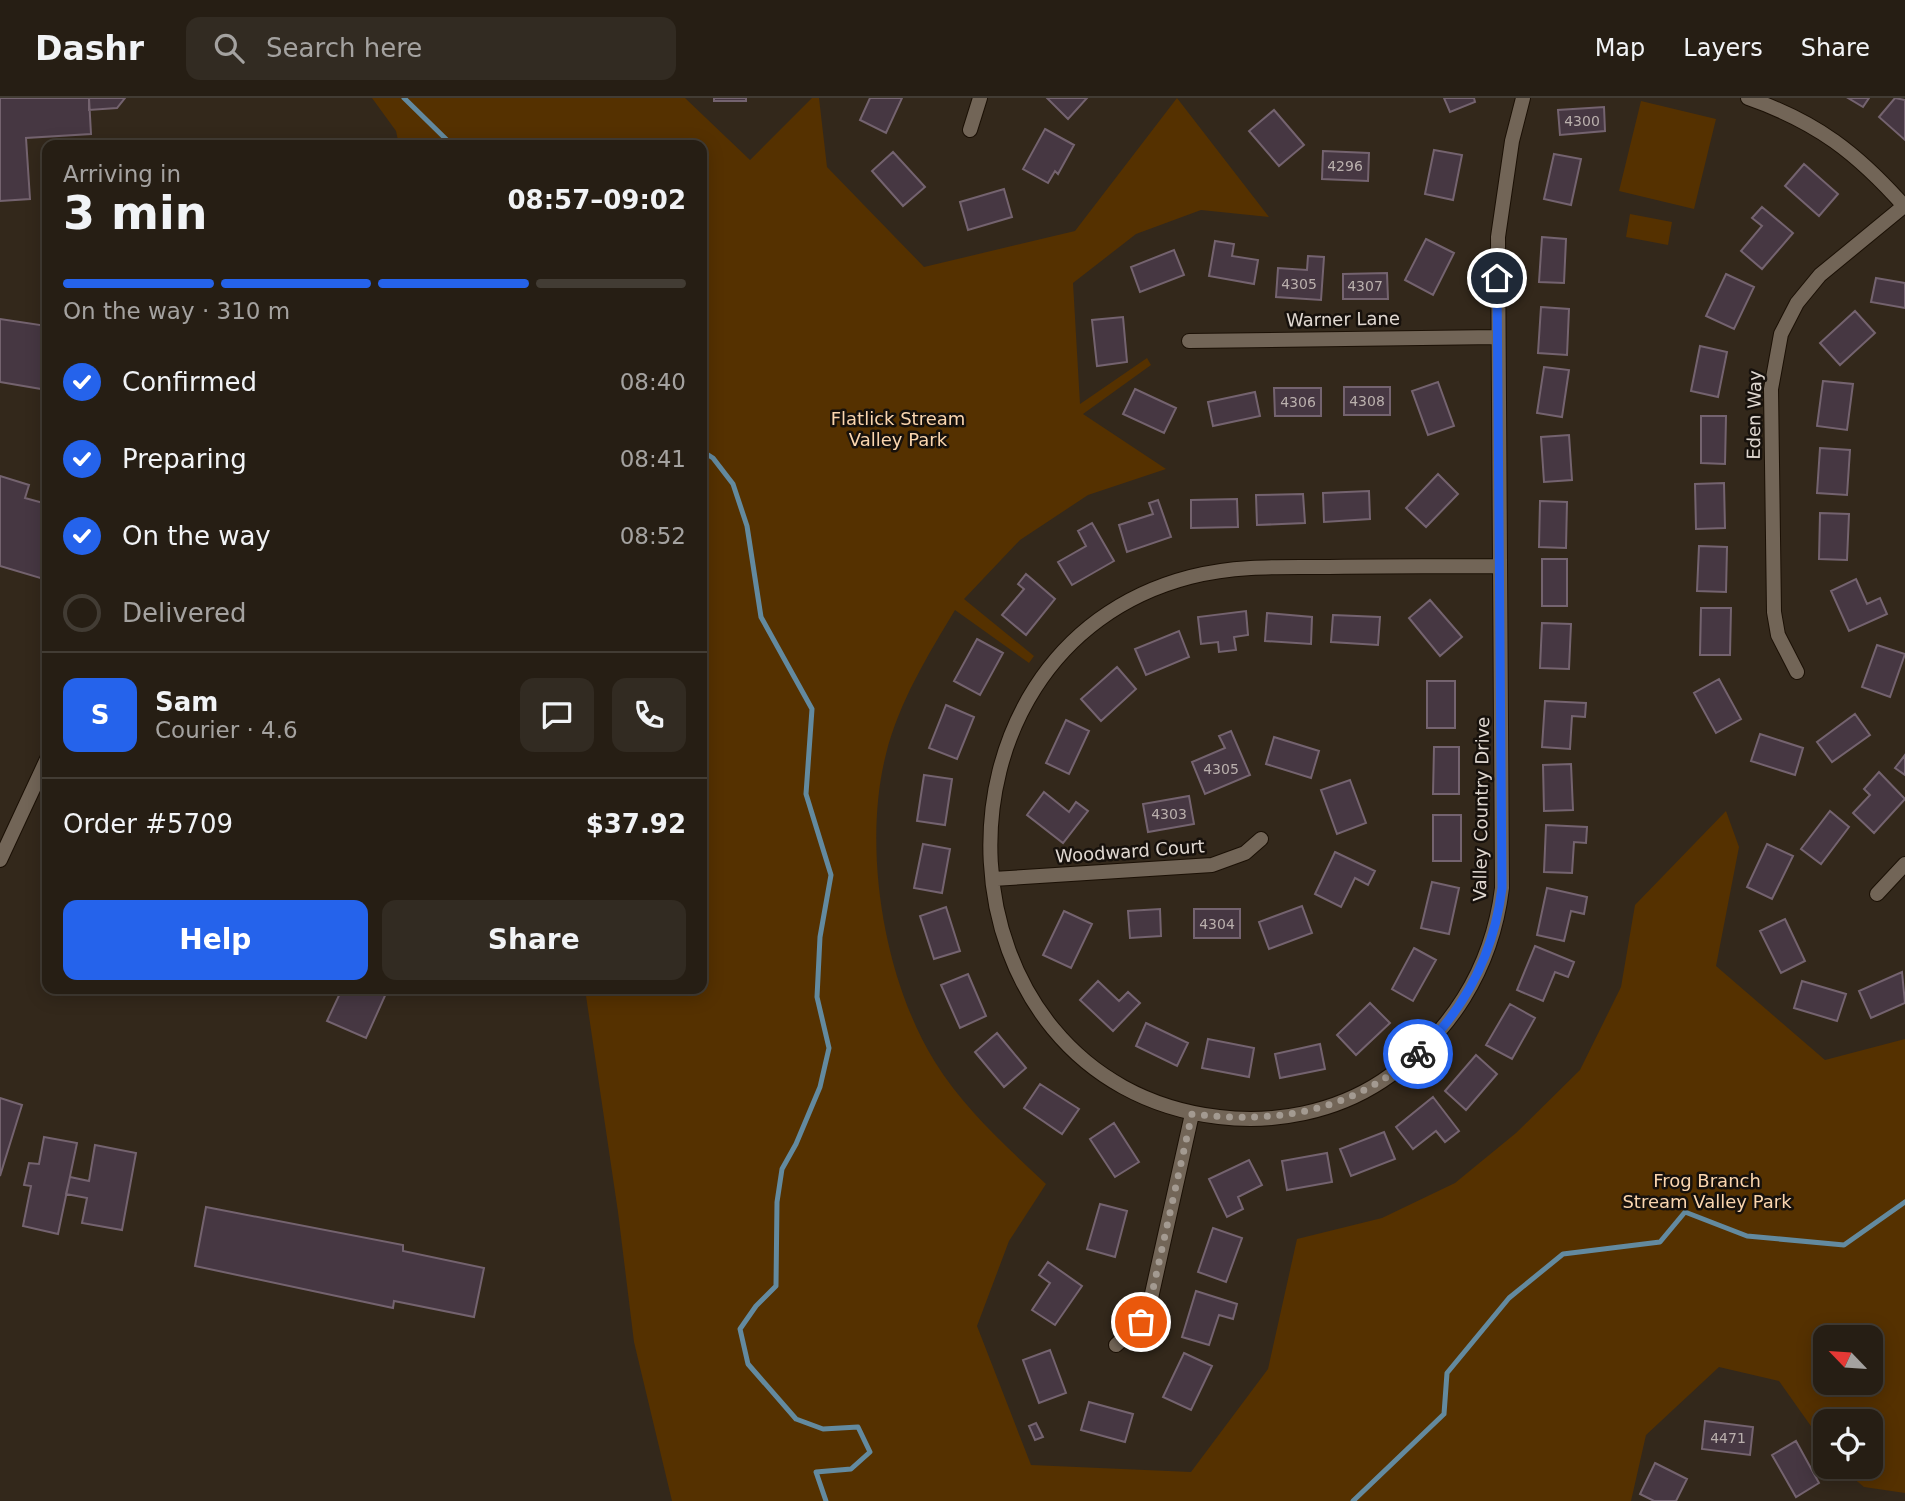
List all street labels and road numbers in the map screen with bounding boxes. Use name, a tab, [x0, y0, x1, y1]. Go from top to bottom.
street label: Warner Lane	[1286, 308, 1400, 330]
street label: Eden Way	[1743, 370, 1765, 460]
street label: Valley Country Drive	[1469, 717, 1493, 901]
street label: Woodward Court	[1055, 835, 1205, 867]

